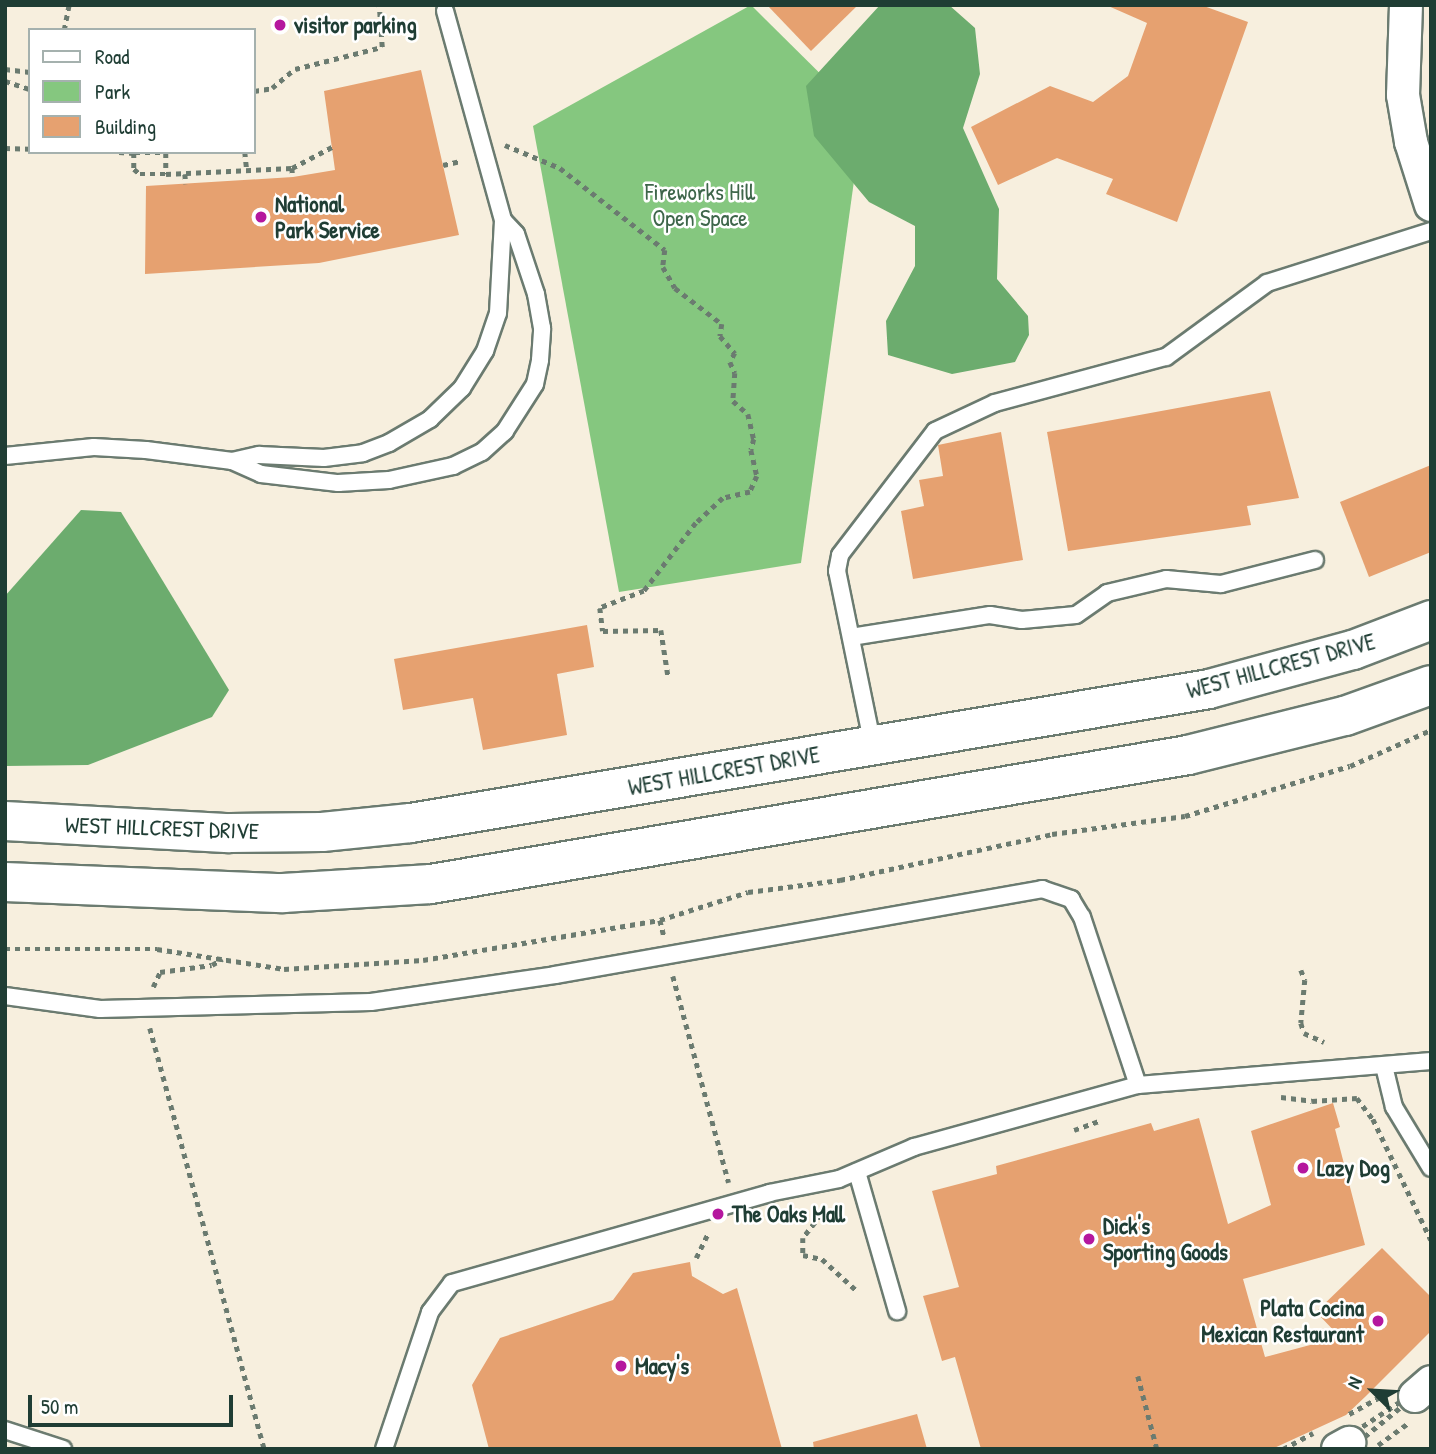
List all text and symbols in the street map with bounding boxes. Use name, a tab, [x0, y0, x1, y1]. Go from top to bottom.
place label: visitor parking	[294, 11, 417, 39]
marker: visitor parking	[272, 17, 288, 33]
legend	[28, 28, 256, 154]
text: Road	[95, 42, 129, 71]
text: Park	[95, 77, 130, 106]
text: Building	[95, 112, 156, 141]
park label: Fireworks Hill Open Space	[645, 178, 755, 232]
place label: National Park Service	[275, 190, 380, 244]
marker: National Park Service	[253, 209, 269, 225]
street label: WEST HILLCREST DRIVE	[1184, 628, 1378, 704]
street label: WEST HILLCREST DRIVE	[626, 741, 822, 801]
street label: WEST HILLCREST DRIVE	[65, 811, 259, 845]
place label: Lazy Dog	[1317, 1154, 1390, 1182]
marker: Lazy Dog	[1295, 1160, 1311, 1176]
place label: The Oaks Mall	[732, 1200, 845, 1228]
marker: The Oaks Mall	[710, 1206, 726, 1222]
place label: Dick's Sporting Goods	[1103, 1212, 1228, 1266]
marker: Dick's Sporting Goods	[1081, 1231, 1097, 1247]
place label: Plata Cocina Mexican Restaurant	[1201, 1294, 1364, 1348]
marker: Plata Cocina Mexican Restaurant	[1370, 1313, 1386, 1329]
place label: Macy's	[635, 1352, 689, 1380]
north arrow	[1338, 1356, 1408, 1426]
marker: Macy's	[613, 1358, 629, 1374]
text: N	[1340, 1373, 1368, 1392]
scale bar	[32, 1380, 236, 1424]
text: 50 m	[41, 1392, 78, 1421]

